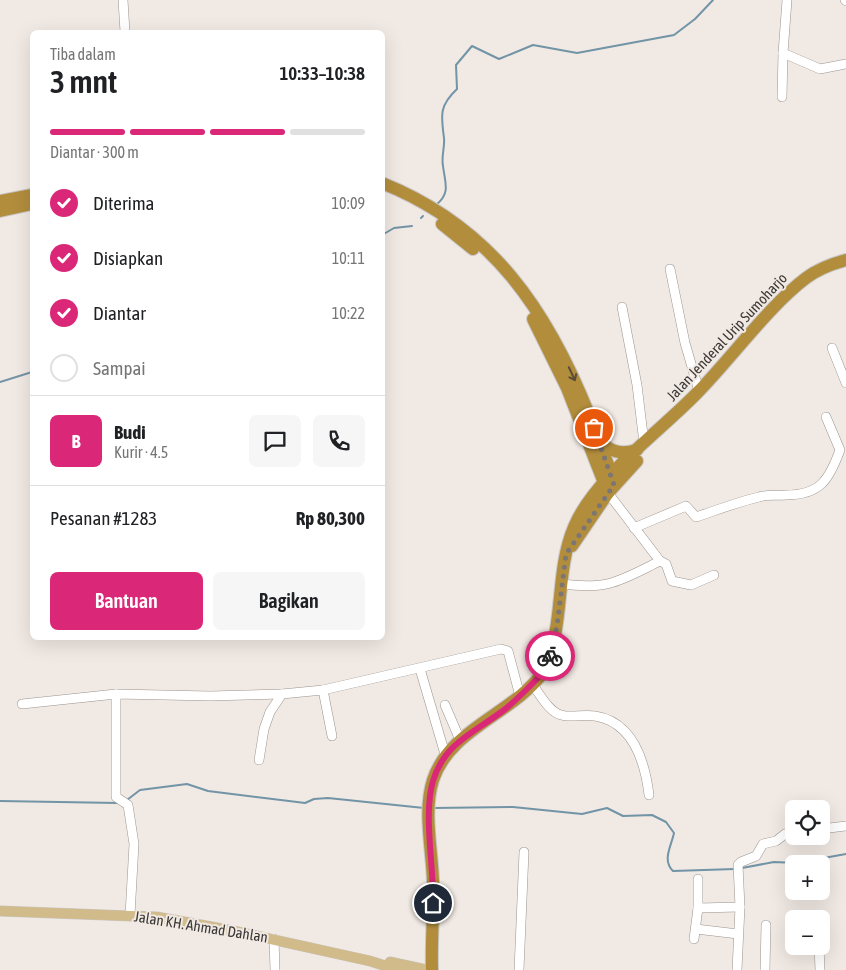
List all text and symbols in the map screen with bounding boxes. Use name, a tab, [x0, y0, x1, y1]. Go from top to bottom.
text: Tiba dalam	[50, 45, 116, 63]
text: 10:33–10:38	[279, 62, 365, 84]
text: 3 mnt	[50, 63, 117, 100]
text: Diantar · 300 m	[50, 143, 139, 161]
icon: check	[50, 189, 78, 217]
text: Diterima	[93, 192, 154, 214]
text: 10:09	[331, 194, 365, 212]
icon: check	[50, 244, 78, 272]
text: Disiapkan	[93, 247, 163, 269]
text: 10:11	[332, 249, 365, 267]
street label: Jalan Jenderal Urip Sumoharjo	[663, 269, 790, 404]
icon: check	[50, 299, 78, 327]
text: Diantar	[93, 302, 146, 324]
text: 10:22	[332, 304, 365, 322]
text: Sampai	[93, 357, 146, 379]
one-way arrow	[568, 366, 577, 381]
pin	[573, 407, 615, 449]
icon: bag	[580, 414, 608, 442]
button: chat	[249, 415, 301, 467]
button: phone	[313, 415, 365, 467]
text: Budi	[114, 421, 146, 443]
text: B	[71, 430, 81, 452]
text: Kurir · 4.5	[114, 443, 168, 461]
text: Pesanan #1283	[50, 507, 157, 529]
text: Rp 80,300	[296, 507, 365, 529]
button: Bantuan	[50, 572, 203, 630]
button: Bagikan	[213, 572, 365, 630]
courier	[525, 631, 575, 681]
icon: bike	[536, 642, 564, 670]
map controls	[785, 800, 830, 955]
button: locate	[785, 800, 830, 845]
button: +	[785, 855, 830, 900]
pin	[412, 882, 454, 924]
icon: home	[419, 889, 447, 917]
street label: Jalan KH. Ahmad Dahlan	[133, 908, 269, 945]
button: −	[785, 910, 830, 955]

